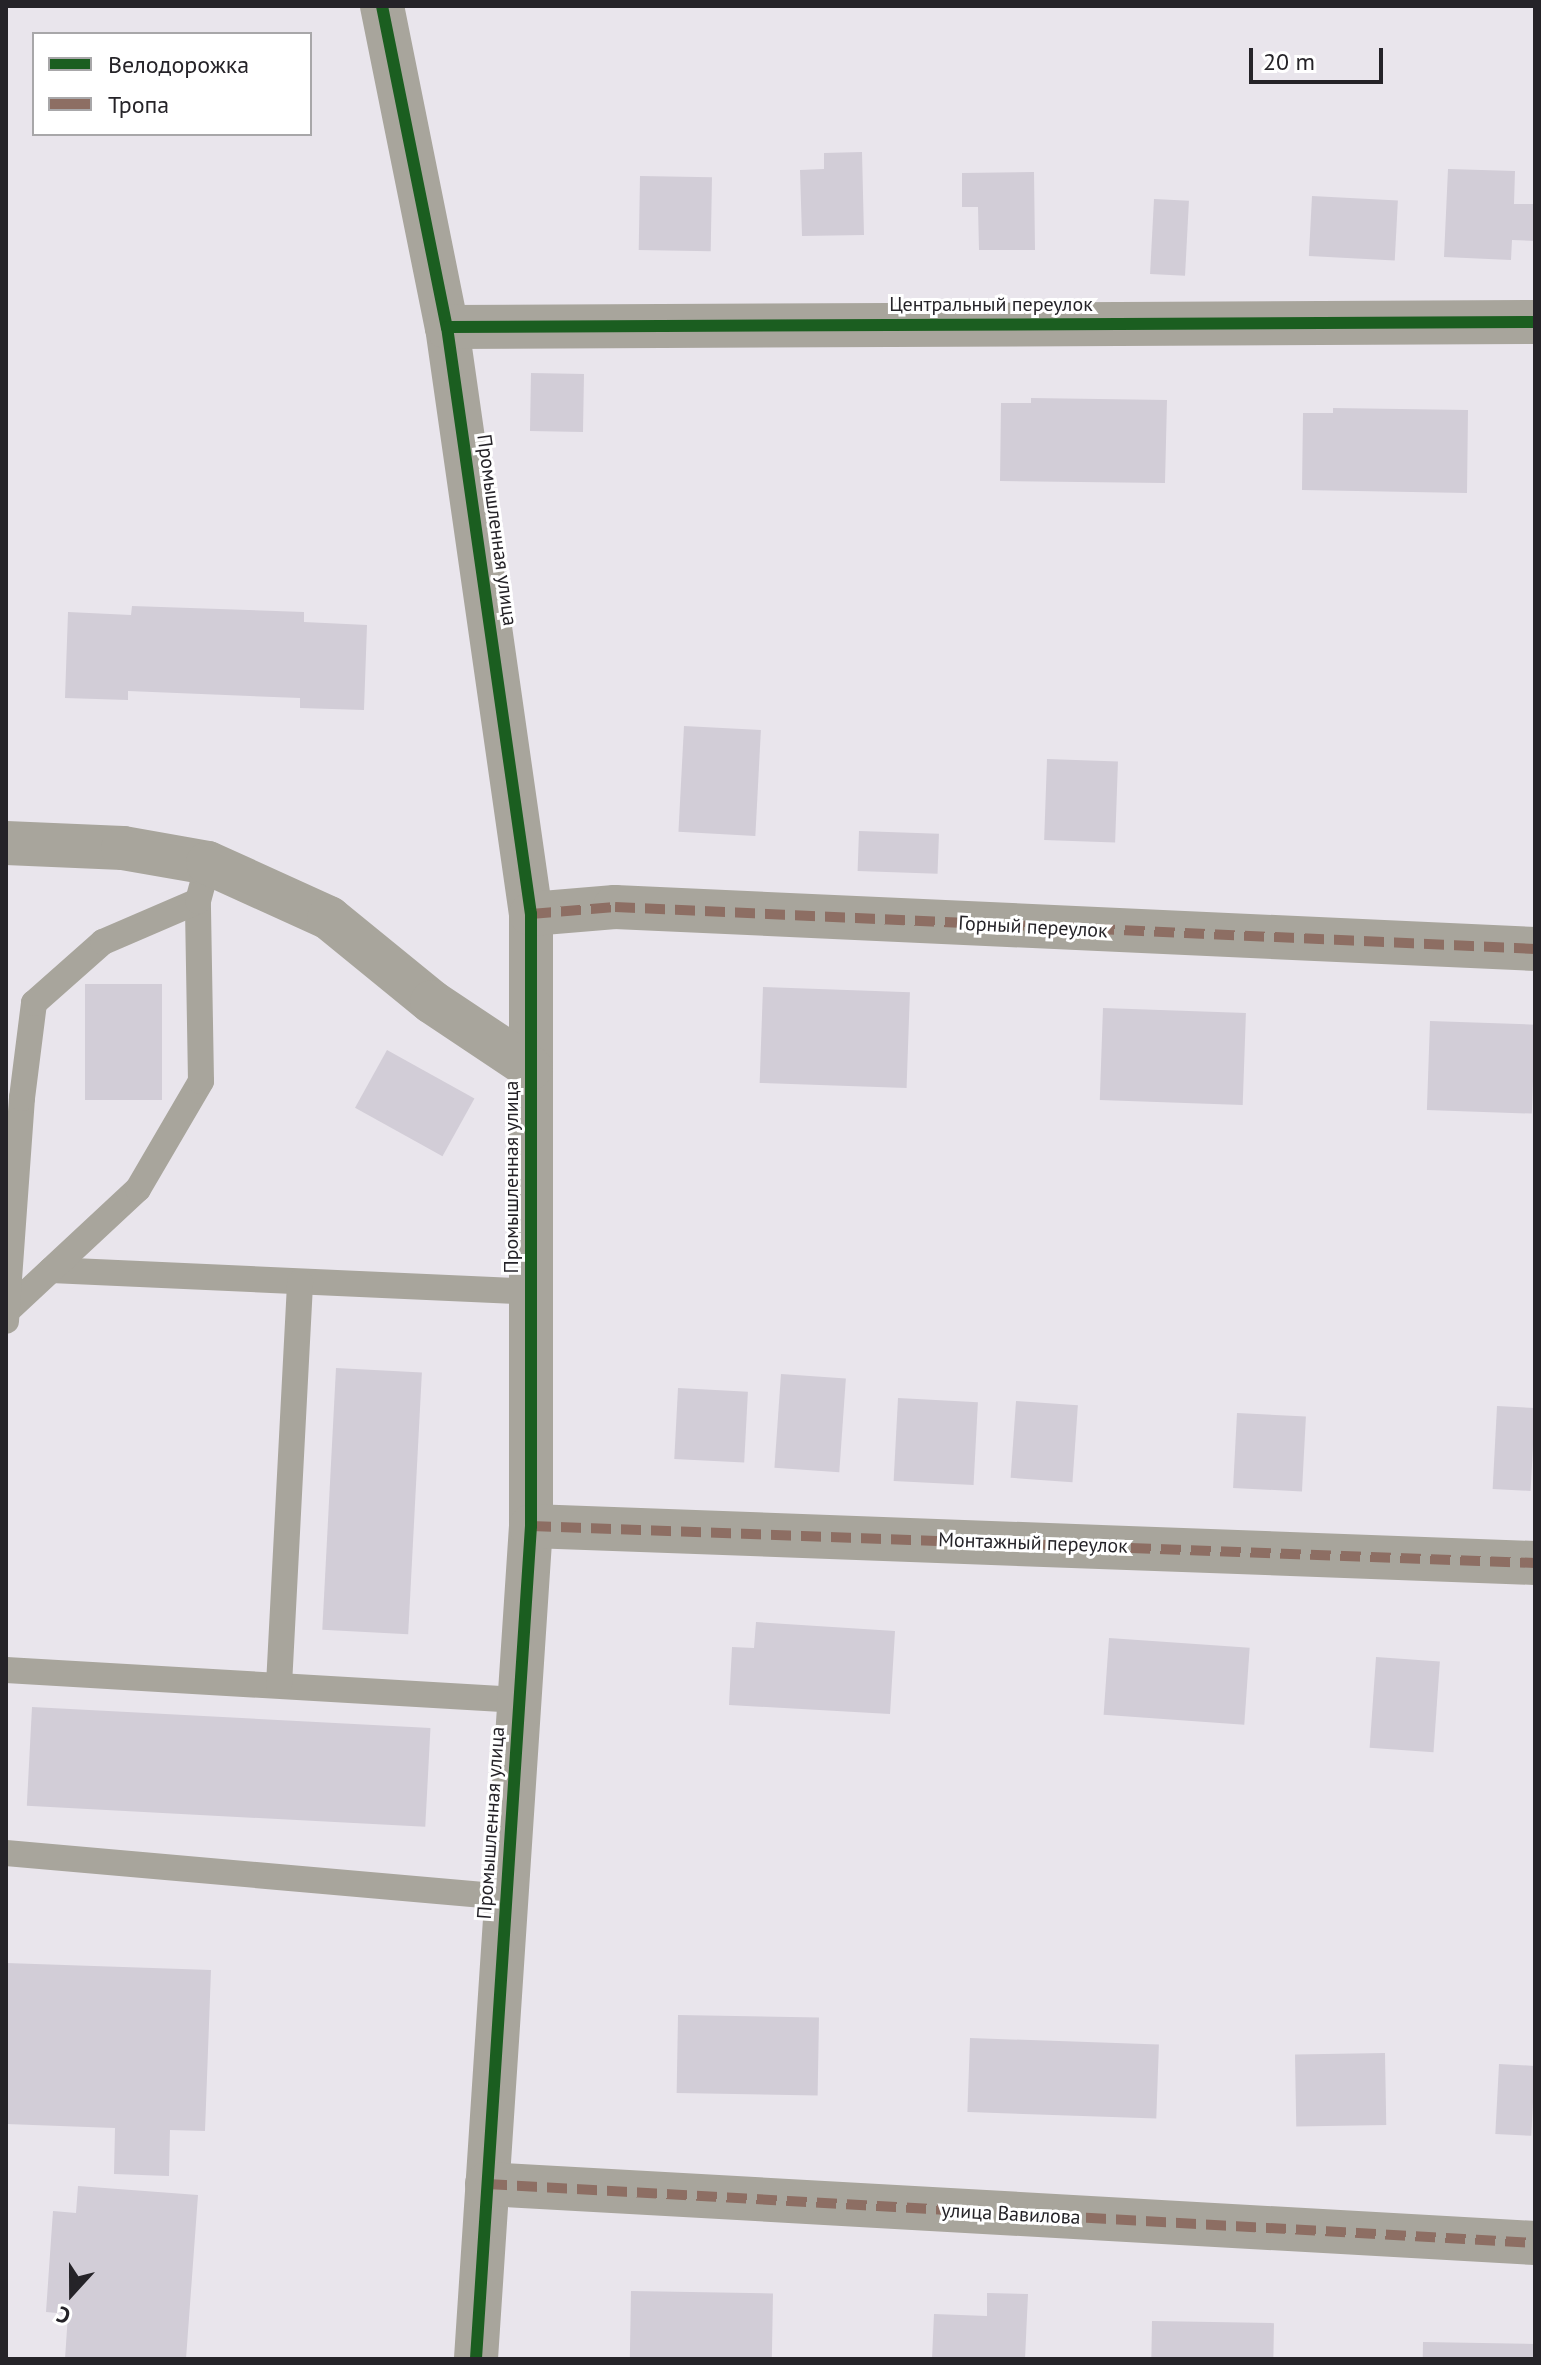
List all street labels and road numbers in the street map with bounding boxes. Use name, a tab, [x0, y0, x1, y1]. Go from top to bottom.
street label: Центральный переулок	[889, 292, 1093, 316]
street label: Промышленная улица	[472, 433, 522, 627]
street label: Горный переулок	[958, 911, 1108, 943]
street label: Промышленная улица	[499, 1080, 523, 1274]
street label: Монтажный переулок	[938, 1528, 1128, 1558]
street label: Промышленная улица	[472, 1726, 510, 1920]
street label: улица Вавилова	[941, 2198, 1081, 2230]

